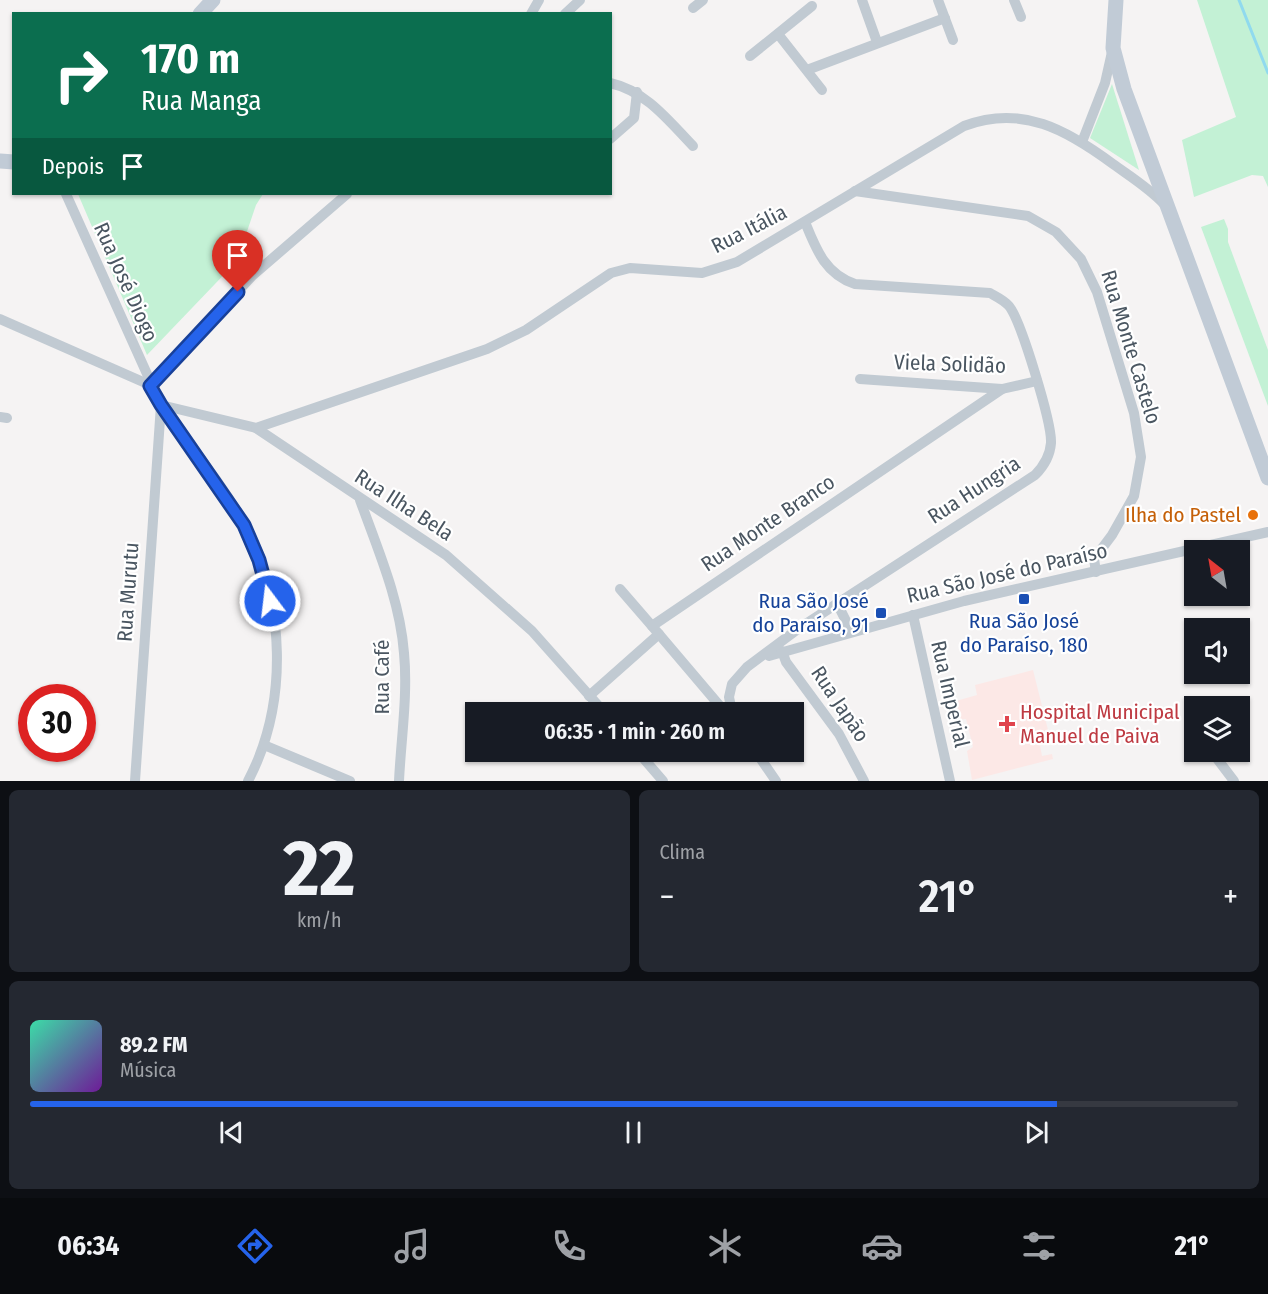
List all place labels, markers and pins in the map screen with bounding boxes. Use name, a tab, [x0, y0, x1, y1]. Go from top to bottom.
pin	[212, 230, 263, 292]
place label: Ilha do Pastel	[1125, 502, 1241, 528]
marker: Ilha do Pastel	[1246, 508, 1260, 522]
place label: Rua São José do Paraíso, 91	[752, 588, 869, 638]
marker: Rua São José do Paraíso, 180	[1017, 592, 1031, 606]
marker: Rua São José do Paraíso, 91	[874, 606, 888, 620]
place label: Rua São José do Paraíso, 180	[960, 608, 1088, 658]
place label: Hospital Municipal Manuel de Paiva	[1020, 699, 1180, 749]
marker: Hospital Municipal Manuel de Paiva	[998, 715, 1016, 733]

